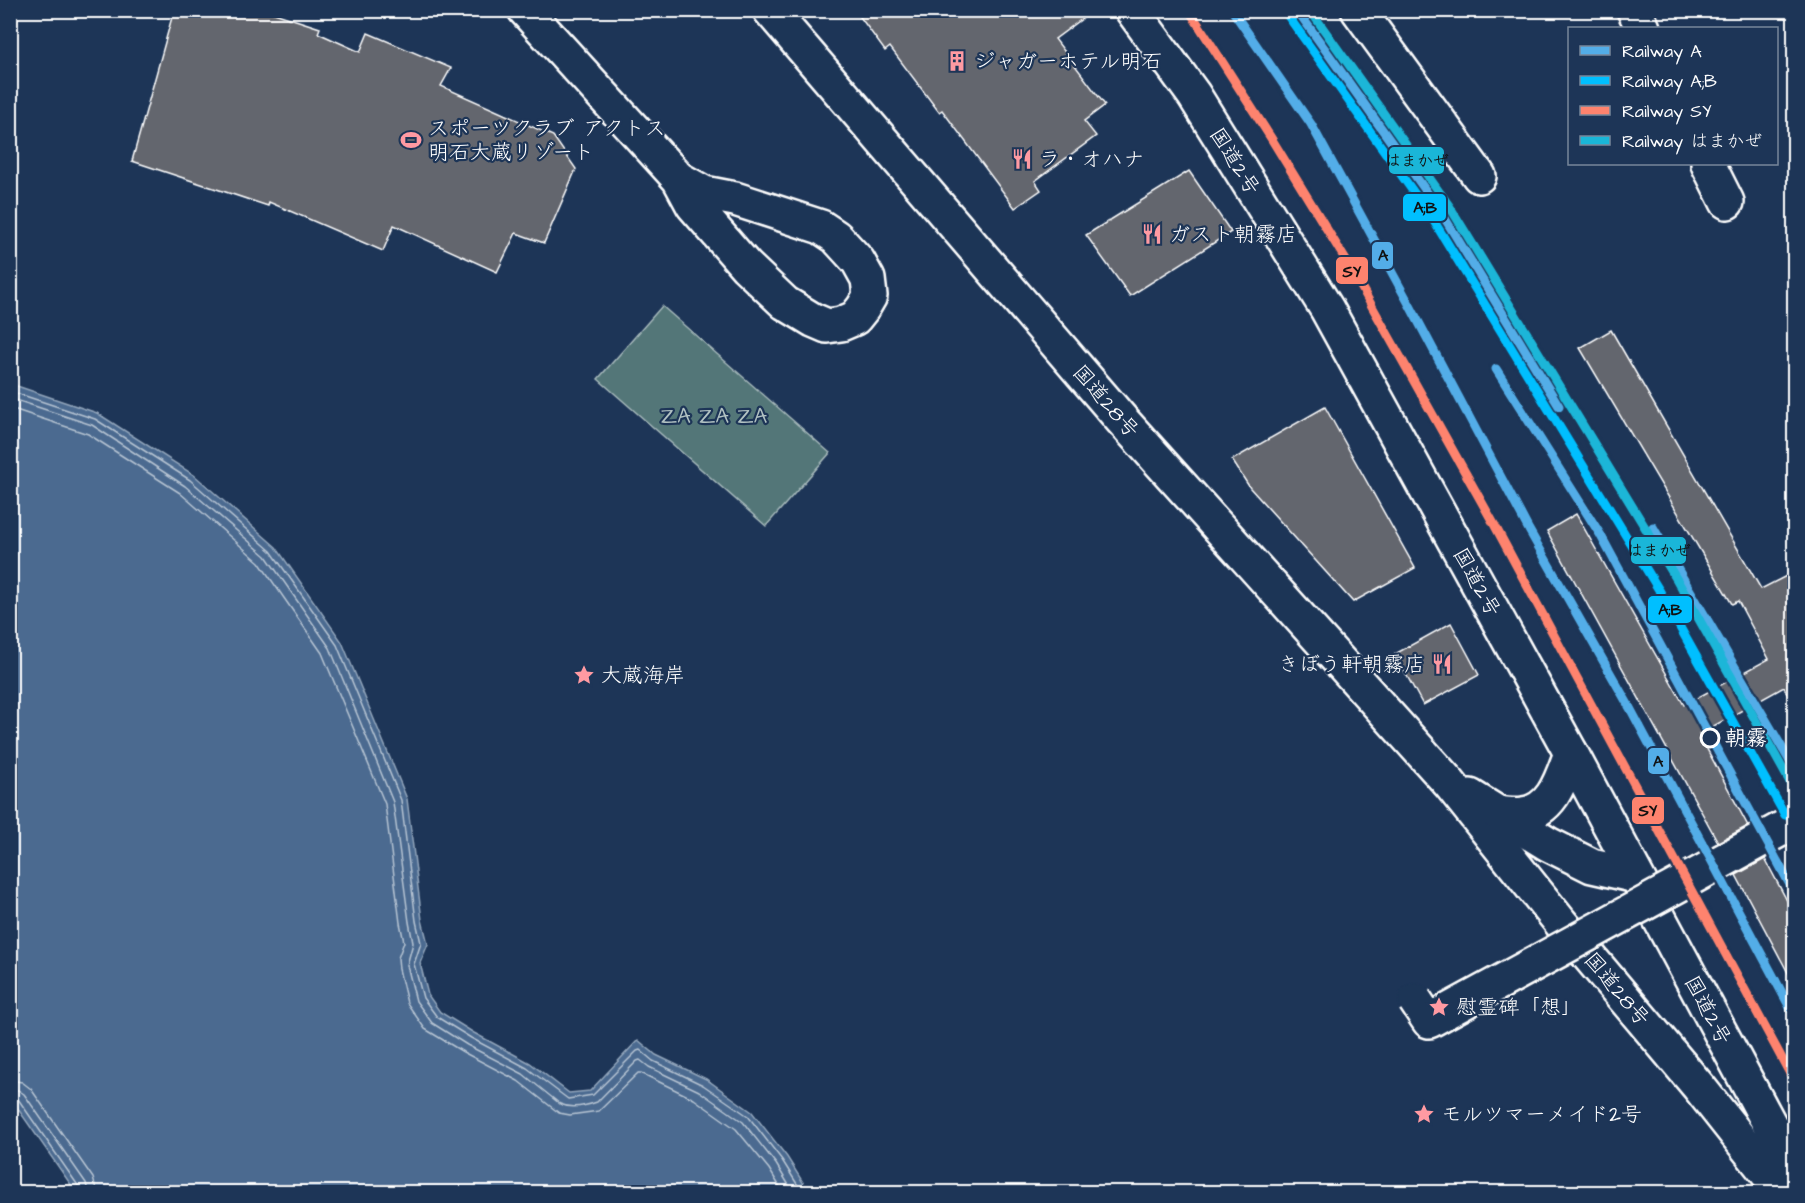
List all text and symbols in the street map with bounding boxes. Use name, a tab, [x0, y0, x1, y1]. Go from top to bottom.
legend	[1568, 27, 1778, 165]
text: Railway A	[1622, 39, 1702, 65]
place label: ジャガーホテル明石	[974, 47, 1162, 76]
building icon: ジャガーホテル明石	[945, 49, 969, 73]
text: Railway A;B	[1622, 69, 1717, 95]
text: Railway SY	[1622, 99, 1712, 125]
place label: スポーツクラブ アクトス 明石大蔵リゾート	[428, 114, 666, 167]
street label: 国道2号	[1202, 122, 1267, 201]
sports icon: スポーツクラブ アクトス 明石大蔵リゾート	[399, 128, 423, 152]
text: Railway はまかぜ	[1622, 129, 1762, 155]
place label: ラ・オハナ	[1039, 145, 1144, 174]
line badge: はまかぜ	[1388, 146, 1445, 175]
restaurant icon: ラ・オハナ	[1010, 147, 1034, 171]
text: はまかぜ	[1385, 150, 1449, 172]
line badge: A;B	[1402, 193, 1447, 222]
text: A;B	[1413, 197, 1437, 219]
place label: ガスト朝霧店	[1169, 220, 1297, 249]
restaurant icon: ガスト朝霧店	[1140, 222, 1164, 246]
line badge: A	[1371, 241, 1394, 270]
text: A	[1378, 245, 1389, 267]
line badge: SY	[1335, 256, 1369, 285]
text: SY	[1342, 261, 1362, 283]
street label: 国道28号	[1066, 358, 1146, 444]
park label: ZA ZA ZA	[661, 402, 768, 431]
line badge: はまかぜ	[1630, 536, 1687, 565]
text: はまかぜ	[1627, 540, 1691, 562]
street label: 国道2号	[1446, 542, 1507, 622]
line badge: A;B	[1647, 595, 1693, 624]
text: A;B	[1658, 599, 1682, 621]
place label: きぼう軒朝霧店	[1278, 650, 1425, 679]
restaurant icon: きぼう軒朝霧店	[1430, 652, 1454, 676]
place label: 大蔵海岸	[601, 661, 685, 690]
place icon: 大蔵海岸	[572, 663, 596, 687]
place label: 朝霧	[1725, 724, 1767, 753]
marker: 朝霧	[1700, 728, 1720, 748]
line badge: A	[1647, 747, 1670, 775]
text: A	[1653, 751, 1664, 773]
line badge: SY	[1631, 796, 1665, 825]
text: SY	[1638, 800, 1658, 822]
street label: 国道28号	[1577, 946, 1656, 1033]
street label: 国道2号	[1677, 970, 1738, 1050]
place label: 慰霊碑「想」	[1456, 993, 1582, 1022]
place icon: 慰霊碑「想」	[1427, 995, 1451, 1019]
place label: モルツマーメイド2号	[1441, 1100, 1642, 1129]
place icon: モルツマーメイド2号	[1412, 1102, 1436, 1126]

